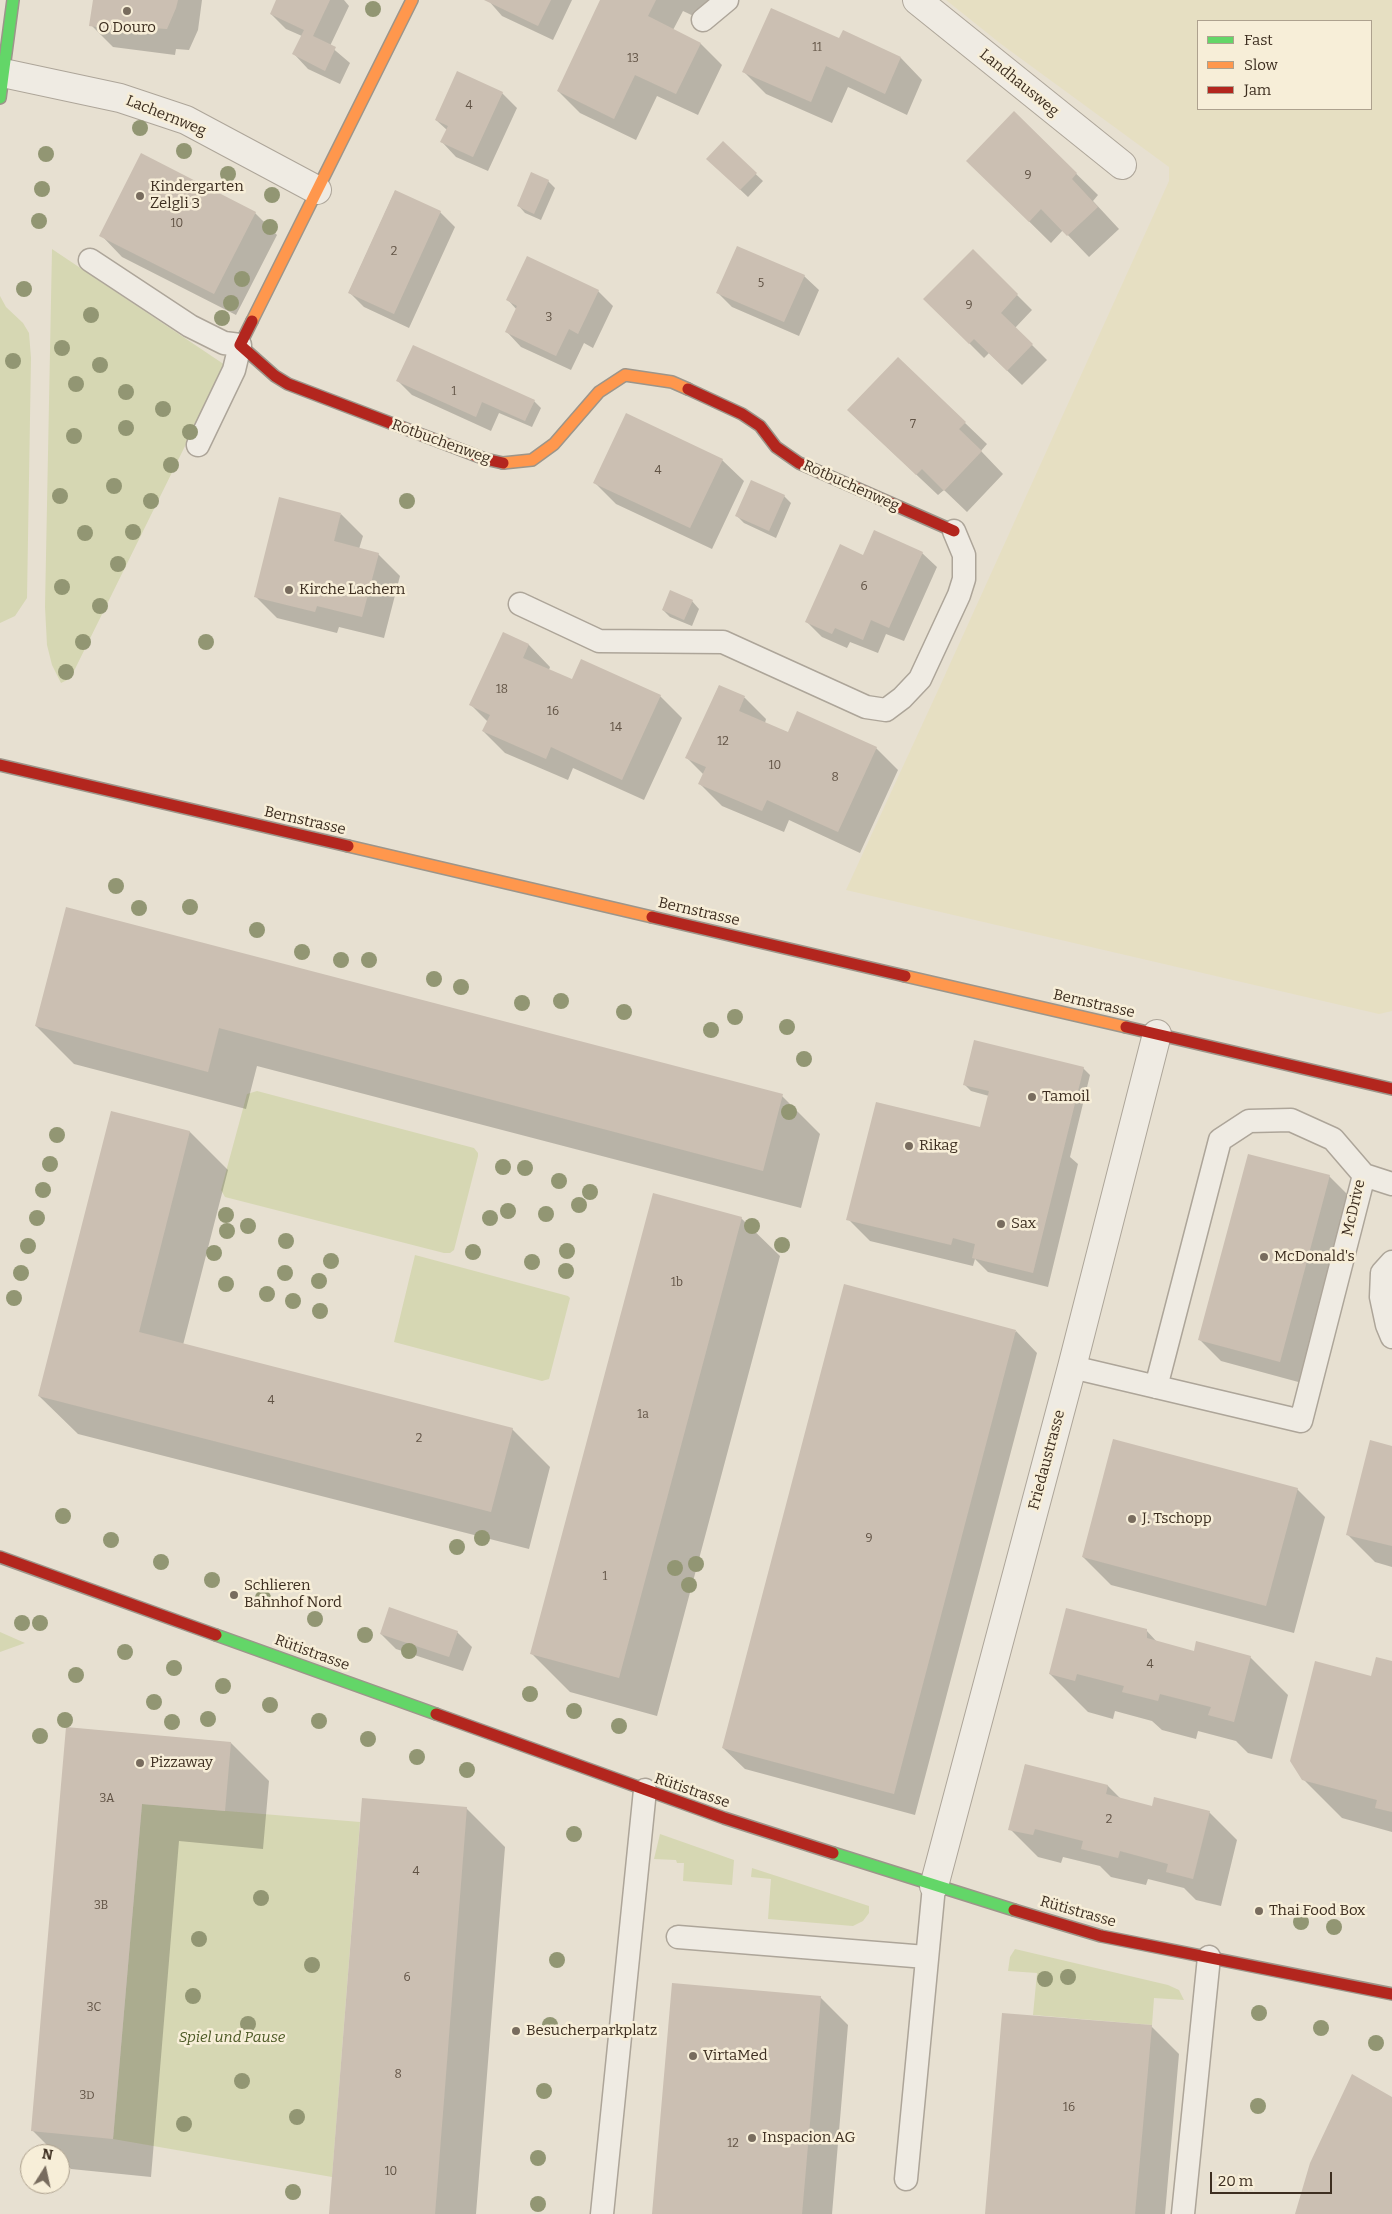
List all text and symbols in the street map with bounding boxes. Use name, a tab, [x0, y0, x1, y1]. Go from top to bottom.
marker: O Douro	[121, 5, 133, 17]
place label: O Douro	[98, 19, 156, 37]
legend	[1197, 20, 1372, 110]
text: Fast	[1244, 31, 1273, 49]
house number: 11	[812, 41, 822, 55]
street label: Landhausweg	[976, 46, 1062, 120]
house number: 13	[627, 52, 639, 66]
text: Slow	[1244, 56, 1278, 74]
text: Jam	[1244, 81, 1271, 99]
street label: Lachernweg	[123, 92, 209, 140]
house number: 4	[465, 99, 473, 113]
house number: 9	[1024, 169, 1032, 183]
place label: Kindergarten Zelgli 3	[150, 178, 244, 213]
marker: Kindergarten Zelgli 3	[134, 190, 146, 202]
house number: 10	[171, 217, 183, 231]
house number: 2	[391, 245, 397, 259]
house number: 5	[758, 277, 764, 291]
house number: 9	[965, 299, 973, 313]
house number: 3	[546, 311, 552, 325]
house number: 1	[452, 385, 456, 399]
street label: Rotbuchenweg	[389, 416, 493, 468]
house number: 7	[910, 418, 916, 432]
street label: Rotbuchenweg	[800, 457, 902, 515]
house number: 4	[654, 464, 662, 478]
house number: 6	[860, 580, 868, 594]
place label: Kirche Lachern	[299, 581, 405, 599]
marker: Kirche Lachern	[283, 584, 295, 596]
house number: 18	[496, 683, 508, 697]
house number: 16	[547, 705, 559, 719]
house number: 14	[610, 721, 622, 735]
house number: 12	[717, 735, 729, 749]
house number: 10	[769, 759, 781, 773]
house number: 8	[831, 771, 839, 785]
street label: Bernstrasse	[262, 803, 348, 839]
street label: Bernstrasse	[656, 894, 742, 930]
street label: Bernstrasse	[1051, 986, 1137, 1022]
place label: Tamoil	[1042, 1088, 1090, 1106]
marker: Tamoil	[1026, 1091, 1038, 1103]
place label: Rikag	[919, 1137, 958, 1155]
marker: Rikag	[903, 1140, 915, 1152]
street label: McDrive	[1339, 1178, 1369, 1238]
place label: Sax	[1011, 1215, 1036, 1233]
marker: Sax	[995, 1218, 1007, 1230]
place label: McDonald's	[1274, 1248, 1355, 1266]
marker: McDonald's	[1258, 1251, 1270, 1263]
house number: 1b	[671, 1276, 683, 1290]
house number: 4	[267, 1394, 275, 1408]
house number: 1a	[637, 1408, 649, 1422]
street label: Friedaustrasse	[1025, 1408, 1069, 1512]
house number: 2	[416, 1432, 422, 1446]
place label: J. Tschopp	[1142, 1510, 1212, 1528]
marker: J. Tschopp	[1126, 1513, 1138, 1525]
house number: 9	[865, 1532, 873, 1546]
house number: 1	[603, 1570, 607, 1584]
place label: Schlieren Bahnhof Nord	[244, 1577, 342, 1612]
marker: Schlieren Bahnhof Nord	[228, 1589, 240, 1601]
street label: Rütistrasse	[272, 1631, 352, 1675]
house number: 4	[1146, 1658, 1154, 1672]
place label: Pizzaway	[150, 1754, 213, 1772]
marker: Pizzaway	[134, 1757, 146, 1769]
street label: Rütistrasse	[652, 1770, 732, 1812]
house number: 3A	[100, 1792, 114, 1806]
house number: 2	[1106, 1813, 1112, 1827]
house number: 4	[412, 1865, 420, 1879]
street label: Rütistrasse	[1038, 1893, 1118, 1931]
house number: 3B	[94, 1899, 108, 1913]
place label: Thai Food Box	[1269, 1902, 1365, 1920]
marker: Thai Food Box	[1253, 1905, 1265, 1917]
house number: 6	[403, 1971, 411, 1985]
house number: 3C	[87, 2001, 101, 2015]
place label: Besucherparkplatz	[526, 2022, 657, 2040]
marker: Besucherparkplatz	[510, 2025, 522, 2037]
park label: Spiel und Pause	[179, 2029, 285, 2047]
place label: VirtaMed	[703, 2047, 768, 2065]
marker: VirtaMed	[687, 2050, 699, 2062]
house number: 8	[394, 2068, 402, 2082]
house number: 3D	[79, 2089, 95, 2103]
house number: 16	[1063, 2101, 1075, 2115]
place label: Inspacion AG	[762, 2129, 855, 2147]
marker: Inspacion AG	[746, 2132, 758, 2144]
house number: 12	[727, 2137, 739, 2151]
north arrow	[20, 2144, 70, 2194]
text: N	[41, 2145, 54, 2164]
scale bar	[1212, 2162, 1334, 2194]
house number: 10	[385, 2165, 397, 2179]
text: 20 m	[1218, 2172, 1253, 2190]

